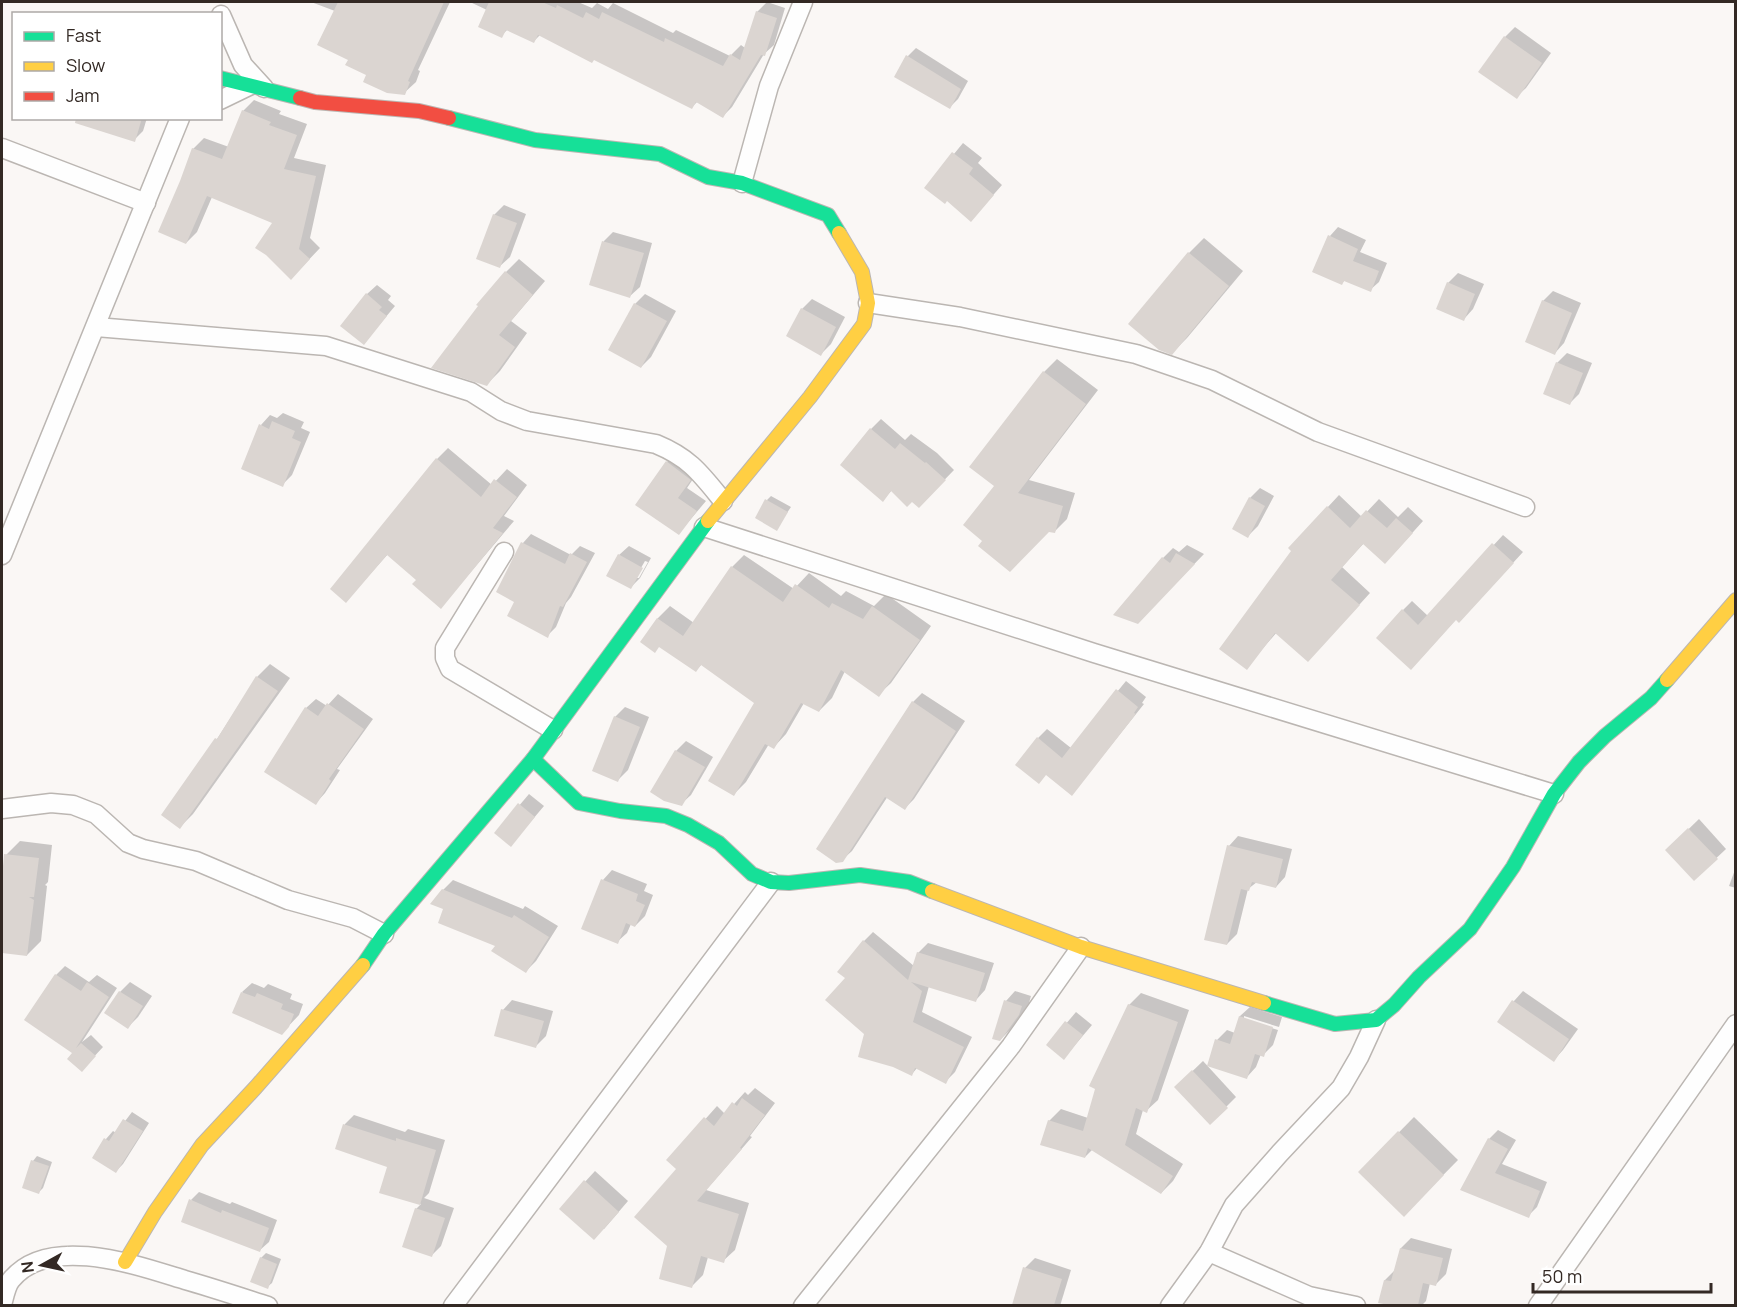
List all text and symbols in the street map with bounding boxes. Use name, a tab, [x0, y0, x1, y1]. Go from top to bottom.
legend	[12, 12, 222, 120]
text: Fast	[66, 23, 101, 47]
text: Slow	[66, 53, 106, 77]
text: Jam	[66, 83, 100, 107]
north arrow	[12, 1235, 72, 1295]
scale bar	[1533, 1256, 1712, 1294]
text: N	[15, 1260, 39, 1274]
text: 50 m	[1542, 1264, 1582, 1288]

